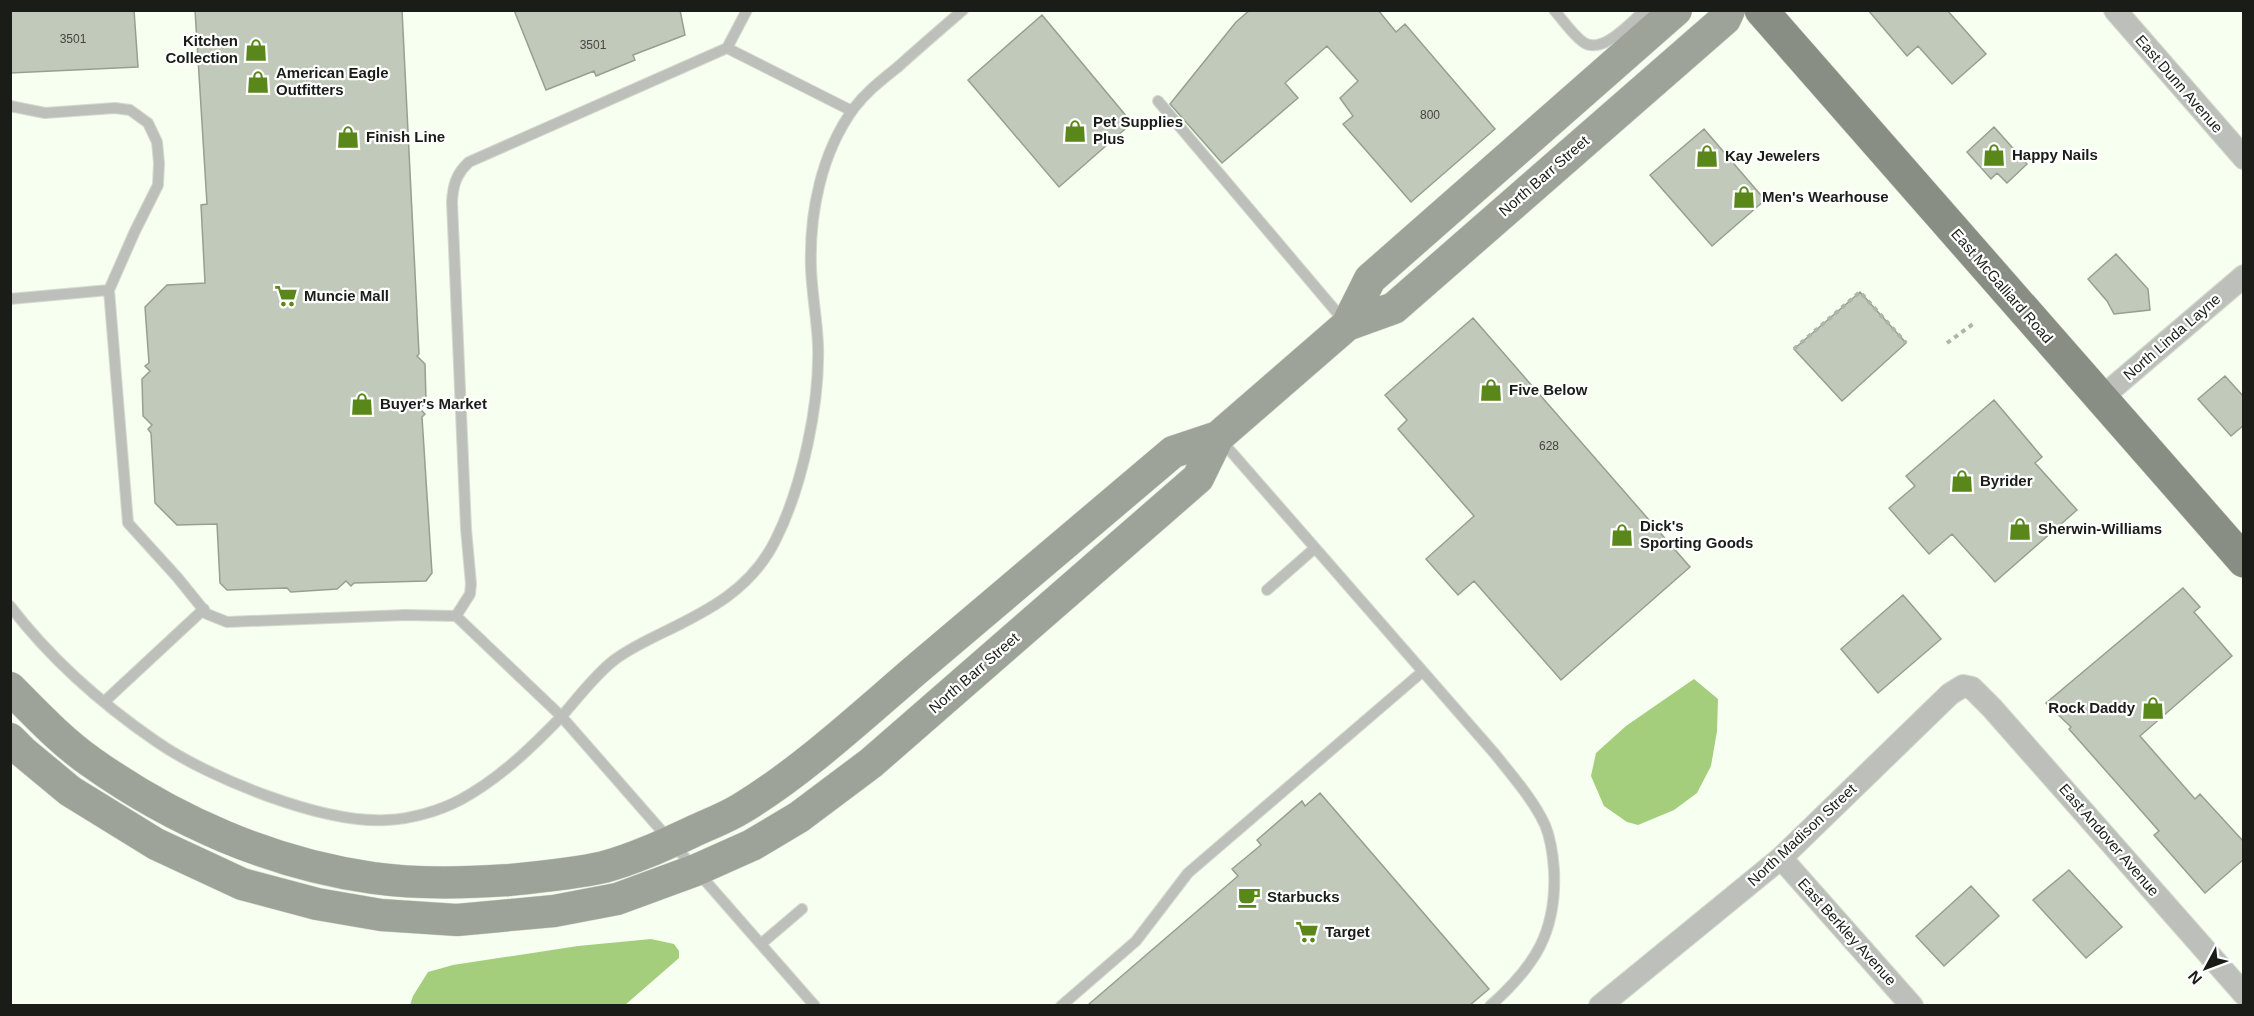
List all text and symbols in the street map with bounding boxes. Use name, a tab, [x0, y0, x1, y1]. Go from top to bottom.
street label: East Dunn Avenue	[2132, 31, 2226, 136]
house number: 3501	[60, 32, 87, 46]
place label: Kitchen Collection	[165, 32, 238, 66]
shop icon: Kitchen Collection	[243, 37, 269, 63]
house number: 3501	[580, 38, 607, 52]
place label: American Eagle Outfitters	[276, 64, 389, 98]
shop icon: American Eagle Outfitters	[245, 69, 271, 95]
house number: 800	[1420, 108, 1440, 122]
place label: Pet Supplies Plus	[1093, 113, 1183, 147]
shop icon: Pet Supplies Plus	[1062, 118, 1088, 144]
shop icon: Finish Line	[335, 124, 361, 150]
place label: Finish Line	[366, 128, 445, 145]
street label: North Barr Street	[1495, 131, 1593, 219]
shop icon: Happy Nails	[1981, 142, 2007, 168]
shop icon: Kay Jewelers	[1694, 143, 1720, 169]
place label: Happy Nails	[2012, 146, 2098, 163]
place label: Kay Jewelers	[1725, 147, 1820, 164]
shop icon: Men's Wearhouse	[1731, 184, 1757, 210]
place label: Men's Wearhouse	[1762, 188, 1889, 205]
street label: East McGalliard Road	[1948, 225, 2057, 346]
supermarket icon: Muncie Mall	[273, 283, 299, 309]
place label: Muncie Mall	[304, 287, 389, 304]
street label: North Linda Layne	[2120, 290, 2224, 383]
shop icon: Five Below	[1478, 377, 1504, 403]
place label: Five Below	[1509, 381, 1588, 398]
shop icon: Buyer's Market	[349, 391, 375, 417]
place label: Buyer's Market	[380, 395, 487, 412]
house number: 628	[1539, 439, 1559, 453]
shop icon: Byrider	[1949, 468, 1975, 494]
place label: Byrider	[1980, 472, 2033, 489]
shop icon: Sherwin-Williams	[2007, 516, 2033, 542]
place label: Dick's Sporting Goods	[1640, 517, 1753, 551]
place label: Sherwin-Williams	[2038, 520, 2162, 537]
shop icon: Dick's Sporting Goods	[1609, 522, 1635, 548]
street label: North Barr Street	[925, 628, 1023, 716]
shop icon: Rock Daddy	[2140, 695, 2166, 721]
place label: Rock Daddy	[2048, 699, 2136, 716]
street label: North Madison Street	[1744, 780, 1860, 889]
street label: East Andover Avenue	[2056, 780, 2163, 899]
street label: East Berkley Avenue	[1795, 875, 1900, 989]
cafe icon: Starbucks	[1236, 884, 1262, 910]
place label: Starbucks	[1267, 888, 1340, 905]
supermarket icon: Target	[1294, 919, 1320, 945]
place label: Target	[1325, 923, 1370, 940]
north arrow	[2176, 938, 2236, 998]
text: N	[2185, 968, 2205, 987]

